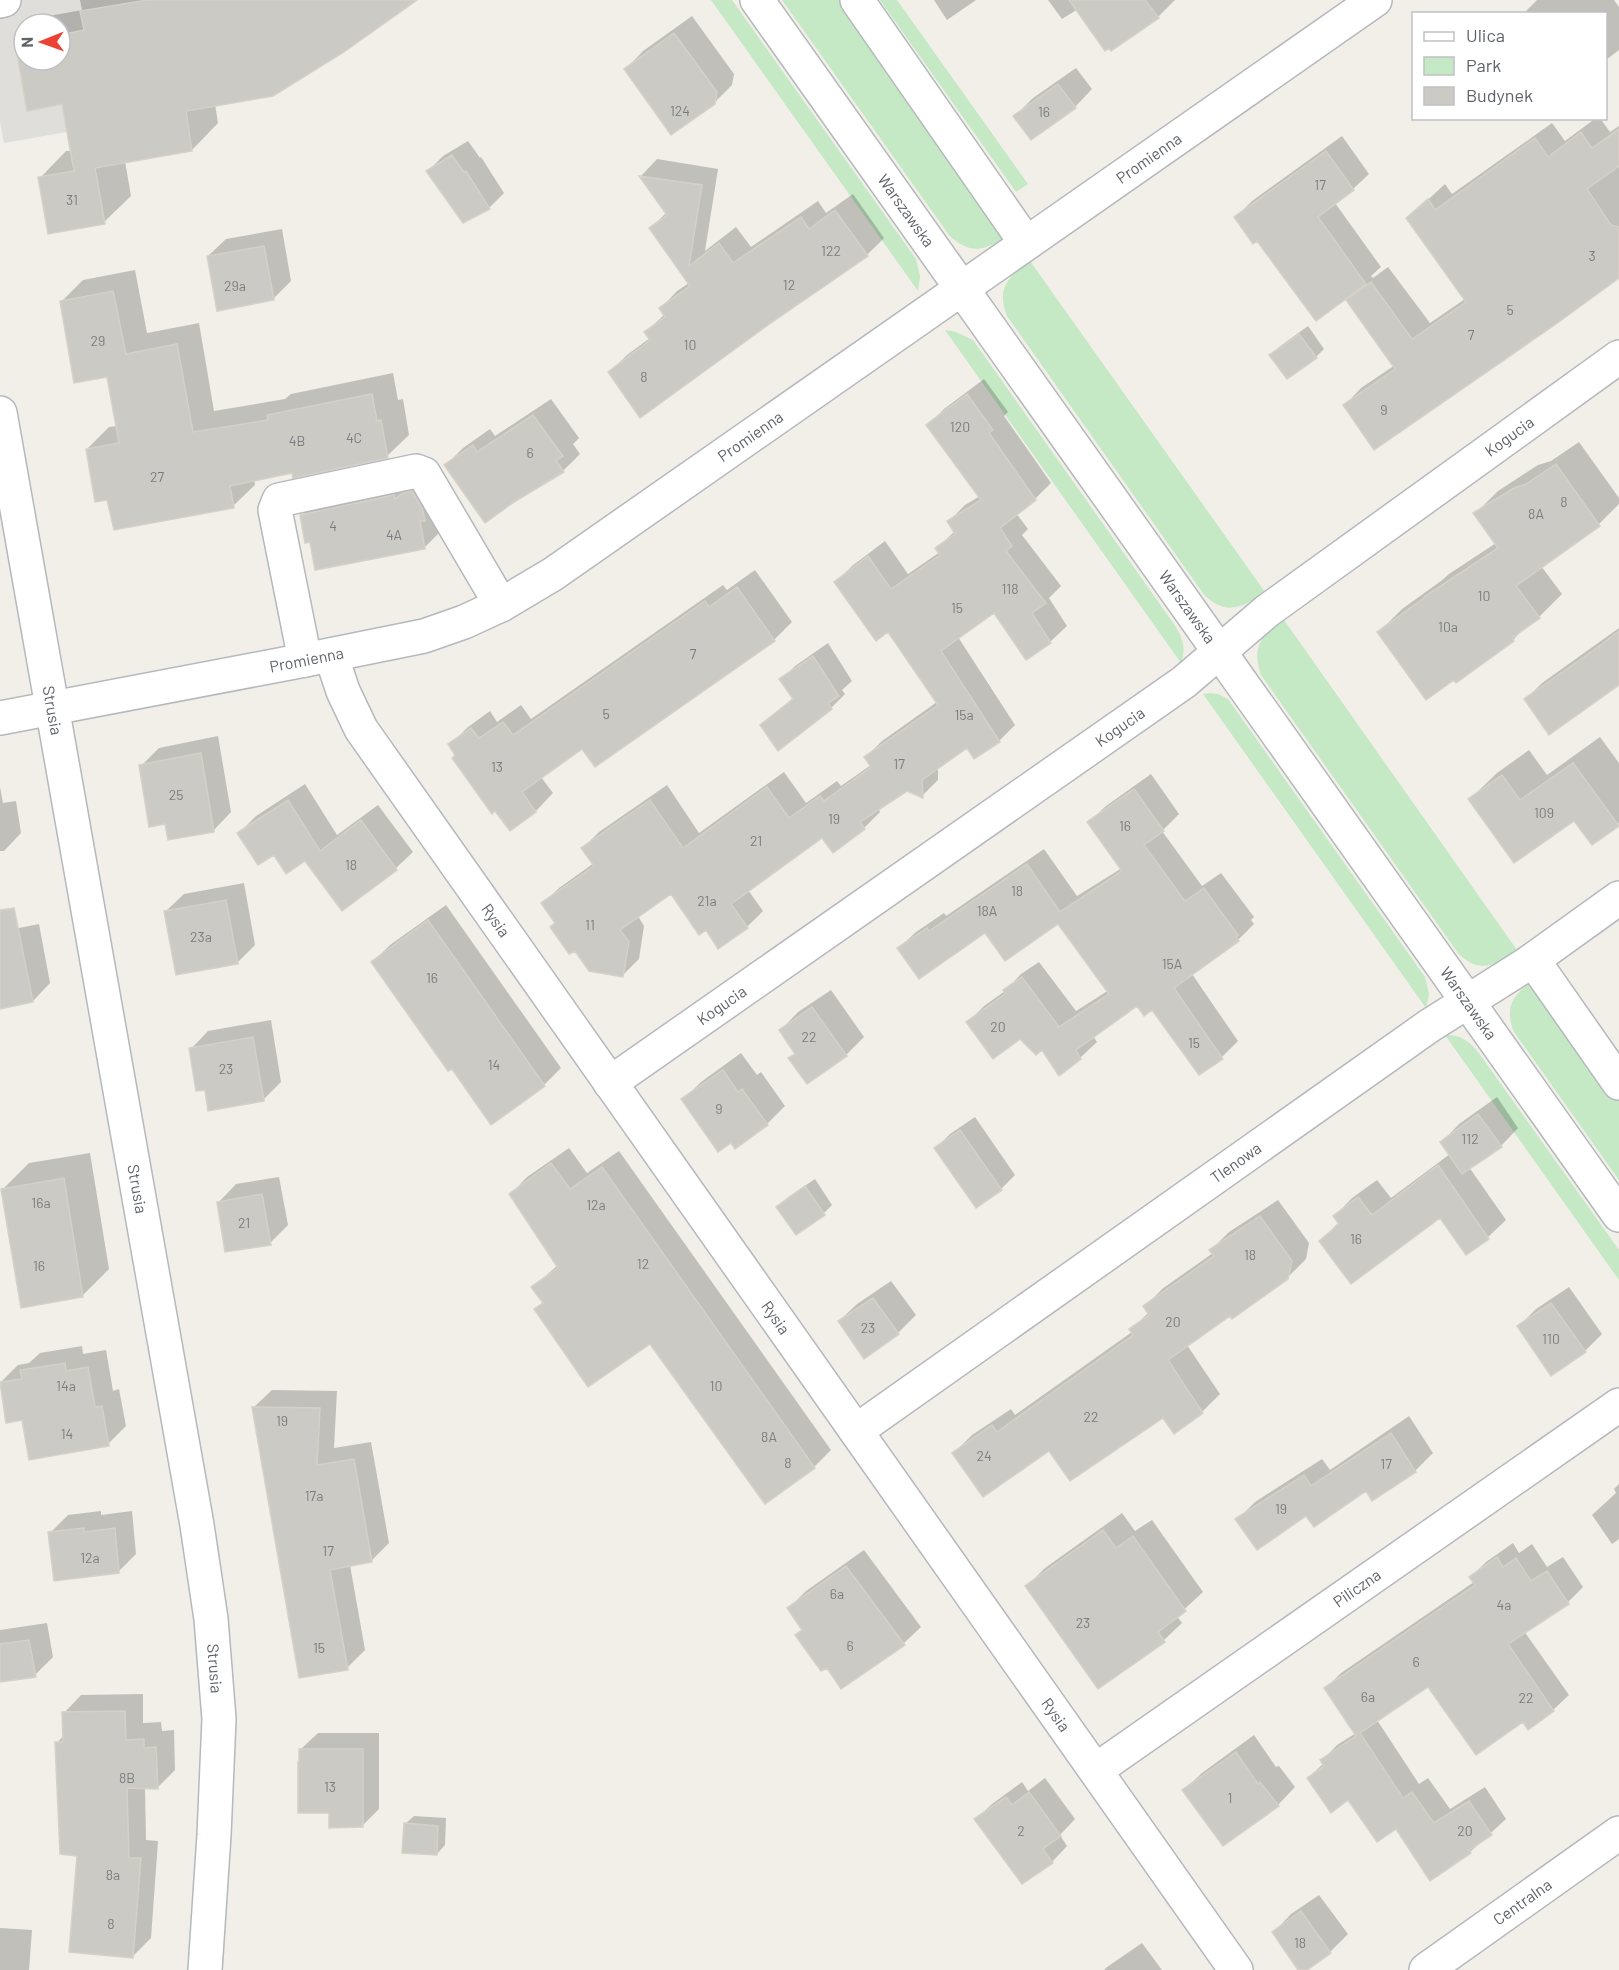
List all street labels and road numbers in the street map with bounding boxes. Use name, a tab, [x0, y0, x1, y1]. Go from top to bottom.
street label: Promienna	[1112, 128, 1185, 187]
street label: Warszawska	[874, 170, 939, 250]
street label: Promienna	[714, 407, 786, 465]
street label: Kogucia	[1481, 412, 1537, 460]
street label: Warszawska	[1156, 566, 1220, 647]
street label: Promienna	[268, 642, 345, 676]
street label: Strusia	[39, 684, 67, 736]
street label: Kogucia	[1091, 703, 1148, 750]
street label: Rysia	[478, 899, 515, 940]
street label: Warszawska	[1437, 963, 1501, 1043]
street label: Kogucia	[693, 981, 750, 1029]
street label: Tlenowa	[1206, 1138, 1265, 1187]
street label: Strusia	[124, 1163, 152, 1215]
street label: Rysia	[758, 1297, 795, 1338]
street label: Piliczna	[1329, 1564, 1384, 1611]
street label: Strusia	[204, 1643, 227, 1694]
street label: Rysia	[1038, 1694, 1075, 1735]
street label: Centralna	[1489, 1874, 1555, 1928]

